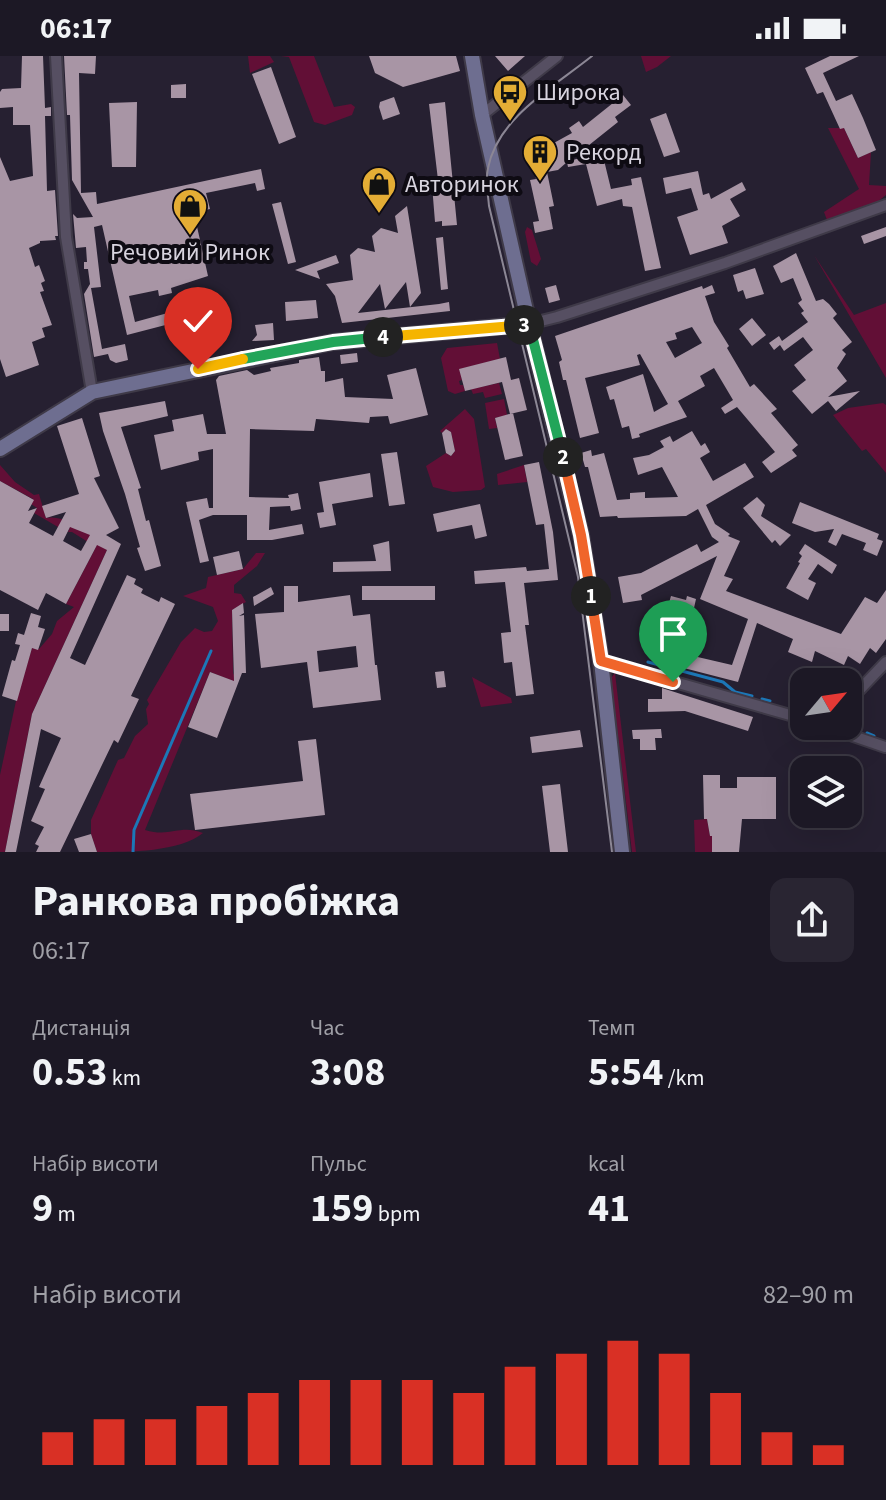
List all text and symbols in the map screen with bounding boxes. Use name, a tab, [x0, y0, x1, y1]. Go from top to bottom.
text: 06:17	[40, 7, 112, 50]
bus stop icon: Широка	[491, 73, 529, 123]
place label: Широка	[536, 75, 621, 110]
building icon: Рекорд	[521, 133, 559, 183]
place label: Рекорд	[566, 135, 642, 170]
shop icon: Авторинок	[360, 165, 398, 215]
place label: Авторинок	[405, 167, 519, 202]
shop icon: Речовий Ринок	[171, 187, 209, 237]
place label: Речовий Ринок	[110, 235, 270, 270]
pin	[164, 287, 232, 369]
icon: check	[176, 299, 220, 343]
pin: 3	[504, 305, 544, 345]
text: 3	[518, 309, 530, 341]
pin: 4	[363, 317, 403, 357]
text: 4	[377, 321, 389, 353]
pin: 2	[543, 437, 583, 477]
text: 2	[557, 441, 569, 473]
pin: 1	[571, 576, 611, 616]
text: 1	[585, 580, 597, 612]
pin	[639, 600, 707, 682]
icon: arrive	[651, 612, 695, 656]
north arrow	[790, 668, 862, 740]
map controls	[790, 668, 862, 828]
button: layers	[790, 756, 862, 828]
text: Ранкова пробіжка	[32, 870, 400, 933]
button: share	[770, 878, 854, 962]
text: 06:17	[32, 932, 90, 969]
text: Дистанція	[32, 1012, 131, 1044]
text: Час	[310, 1012, 344, 1044]
text: Темп	[588, 1012, 635, 1044]
text: 0.53	[32, 1044, 107, 1101]
text: 3:08	[310, 1044, 385, 1101]
text: 5:54	[588, 1044, 663, 1101]
text: km	[107, 1062, 141, 1094]
text: /km	[663, 1062, 705, 1094]
text: Набір висоти	[32, 1148, 159, 1180]
text: Пульс	[310, 1148, 367, 1180]
text: kcal	[588, 1148, 625, 1180]
text: 9	[32, 1180, 53, 1237]
text: 159	[310, 1180, 373, 1237]
text: 41	[588, 1180, 630, 1237]
text: m	[53, 1198, 76, 1230]
text: bpm	[373, 1198, 420, 1230]
text: Набір висоти	[32, 1276, 182, 1313]
text: 82–90 m	[763, 1276, 854, 1313]

